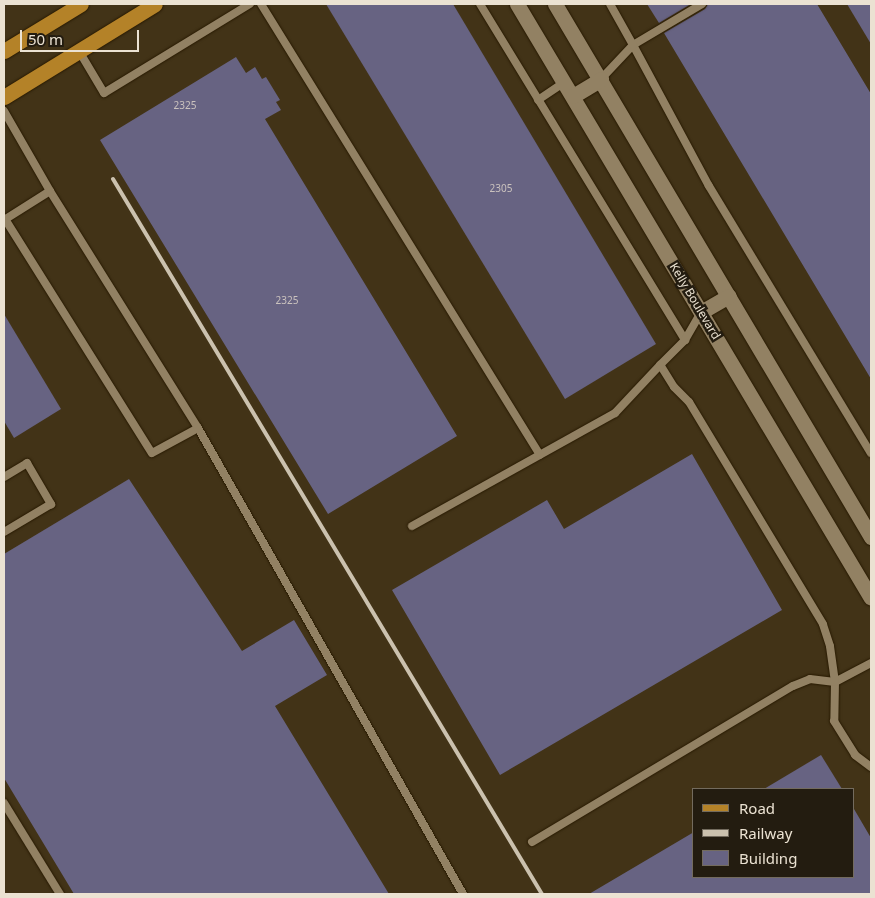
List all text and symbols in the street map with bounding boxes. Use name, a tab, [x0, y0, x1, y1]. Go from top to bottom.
scale bar	[22, 20, 141, 52]
text: 50 m	[28, 29, 63, 49]
house number: 2325	[174, 100, 196, 112]
house number: 2305	[490, 183, 512, 195]
street label: Kelly Boulevard	[667, 260, 723, 342]
house number: 2325	[276, 295, 298, 307]
legend	[692, 788, 855, 878]
text: Road	[739, 798, 775, 818]
text: Railway	[739, 823, 792, 843]
text: Building	[739, 848, 797, 868]

